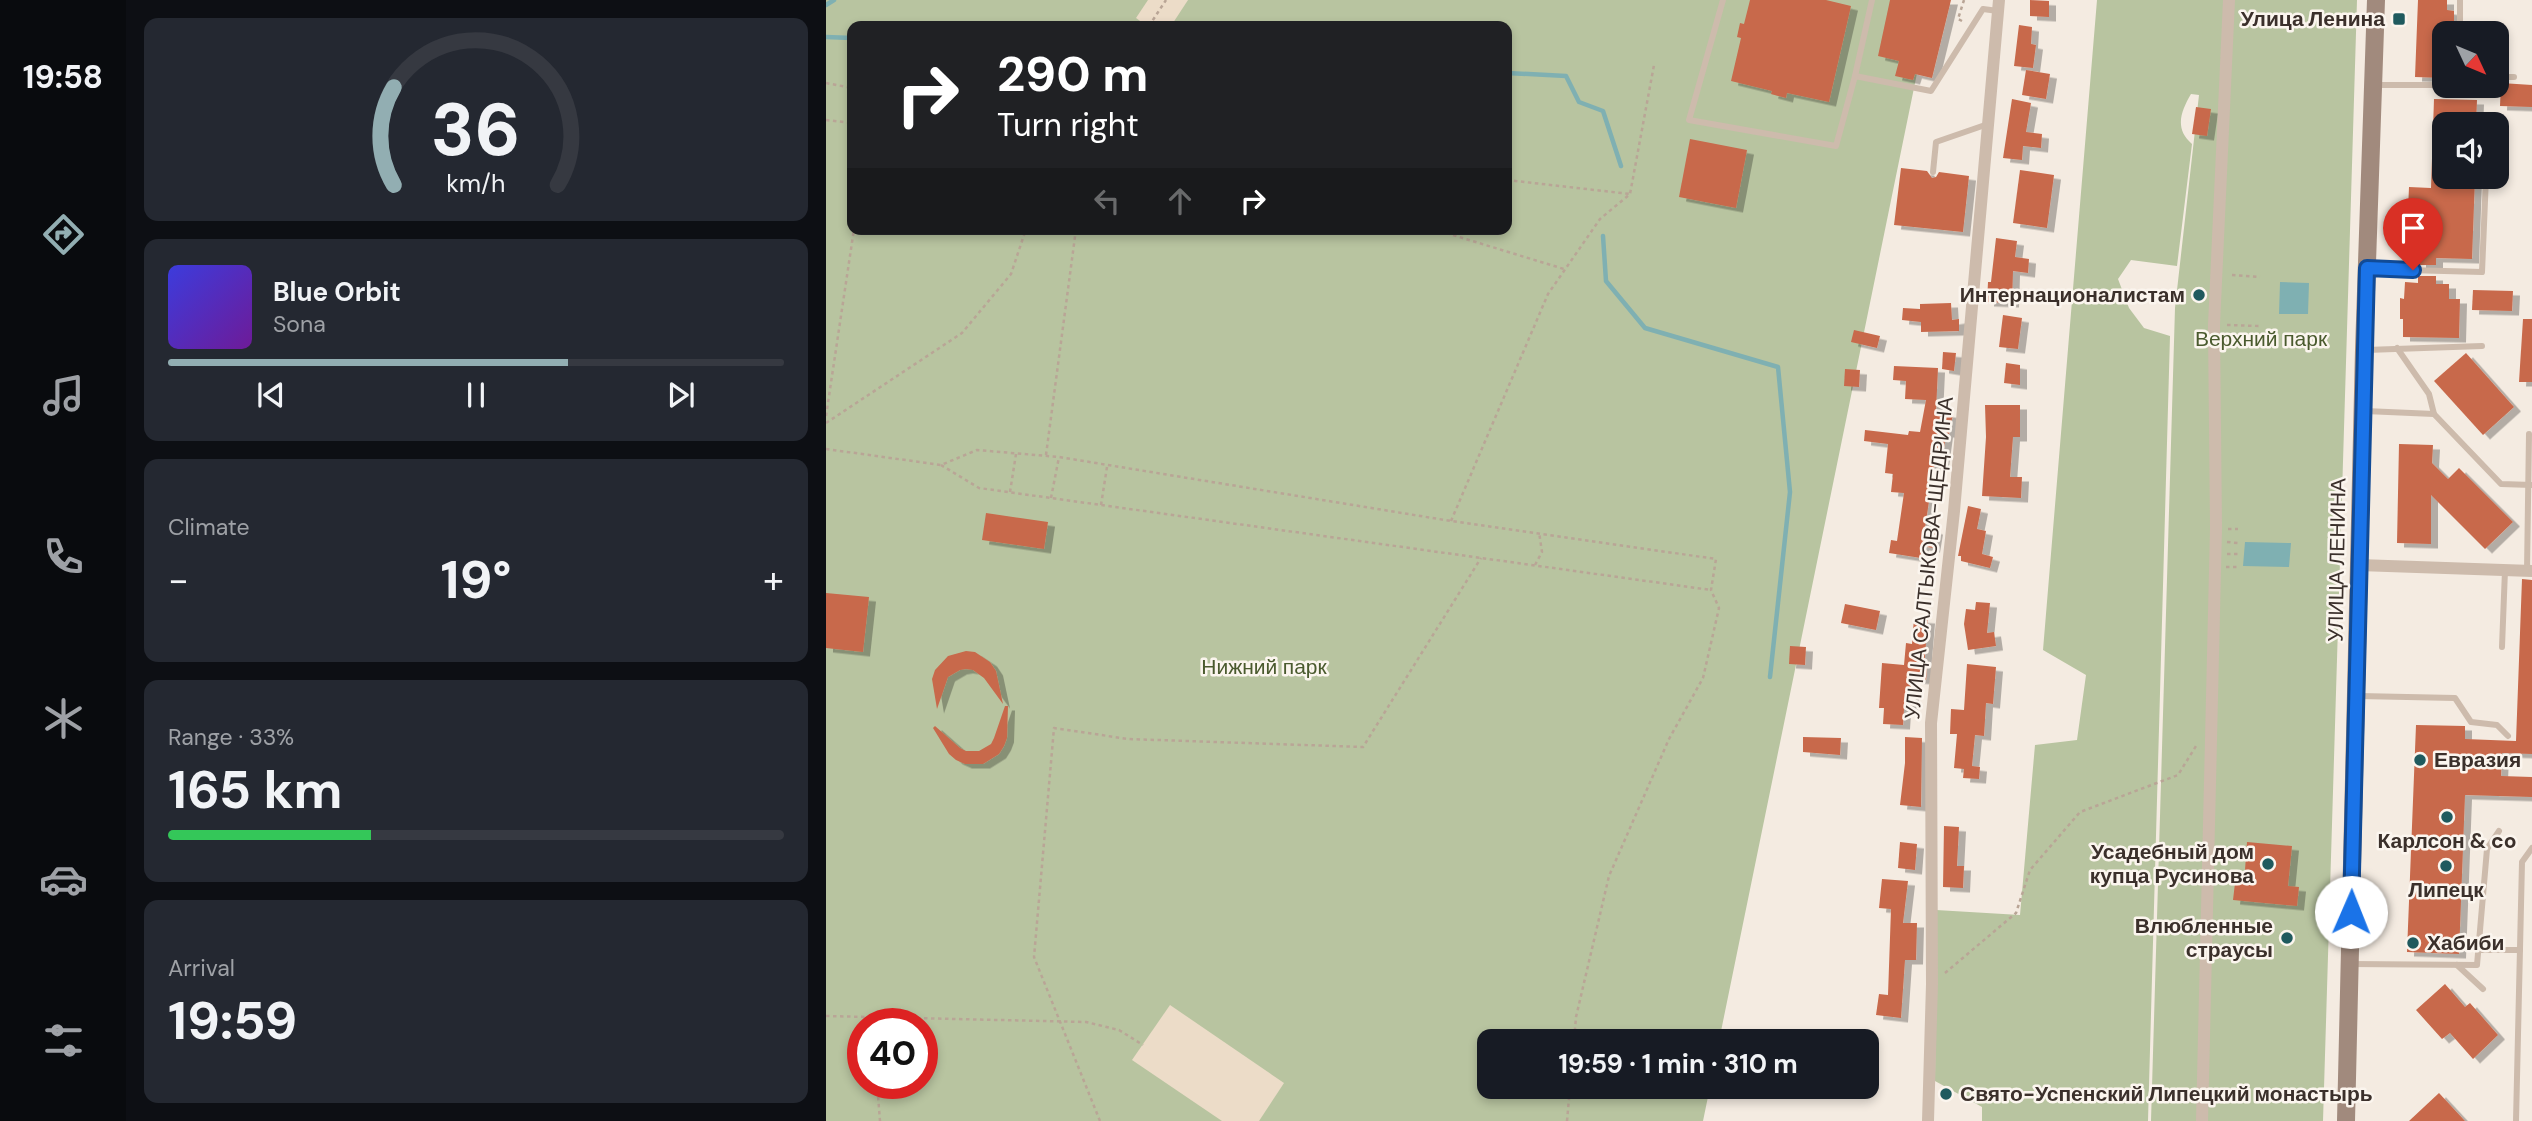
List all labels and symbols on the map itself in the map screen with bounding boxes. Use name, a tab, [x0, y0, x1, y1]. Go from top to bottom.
place label: Улица Ленина	[2241, 5, 2385, 33]
marker: Улица Ленина	[2391, 11, 2407, 27]
north arrow	[2432, 21, 2510, 98]
pin	[2383, 198, 2443, 270]
place label: Интернационалистам	[1960, 281, 2185, 309]
marker: Интернационалистам	[2191, 287, 2207, 303]
park label: Верхний парк	[2195, 325, 2328, 353]
street label: УЛИЦА САЛТЫКОВА-ЩЕДРИНА	[1898, 395, 1960, 721]
street label: УЛИЦА ЛЕНИНА	[2322, 478, 2352, 642]
park label: Нижний парк	[1201, 653, 1328, 681]
place label: Евразия	[2434, 746, 2521, 774]
marker: Евразия	[2412, 752, 2428, 768]
marker: Карлсон & co	[2439, 809, 2455, 825]
place label: Карлсон & co	[2377, 827, 2517, 855]
place label: Усадебный дом купца Русинова	[2090, 838, 2254, 890]
marker: Усадебный дом купца Русинова	[2260, 856, 2276, 872]
marker: Липецк	[2438, 858, 2454, 874]
position arrow	[2314, 875, 2388, 949]
place label: Липецк	[2408, 876, 2484, 904]
place label: Влюбленные страусы	[2135, 912, 2273, 964]
place label: Хабиби	[2427, 929, 2504, 957]
marker: Влюбленные страусы	[2279, 930, 2295, 946]
marker: Хабиби	[2405, 935, 2421, 951]
speed limit sign: 40	[847, 1008, 938, 1099]
place label: Свято-Успенский Липецкий монастырь	[1960, 1080, 2373, 1108]
marker: Свято-Успенский Липецкий монастырь	[1938, 1086, 1954, 1102]

